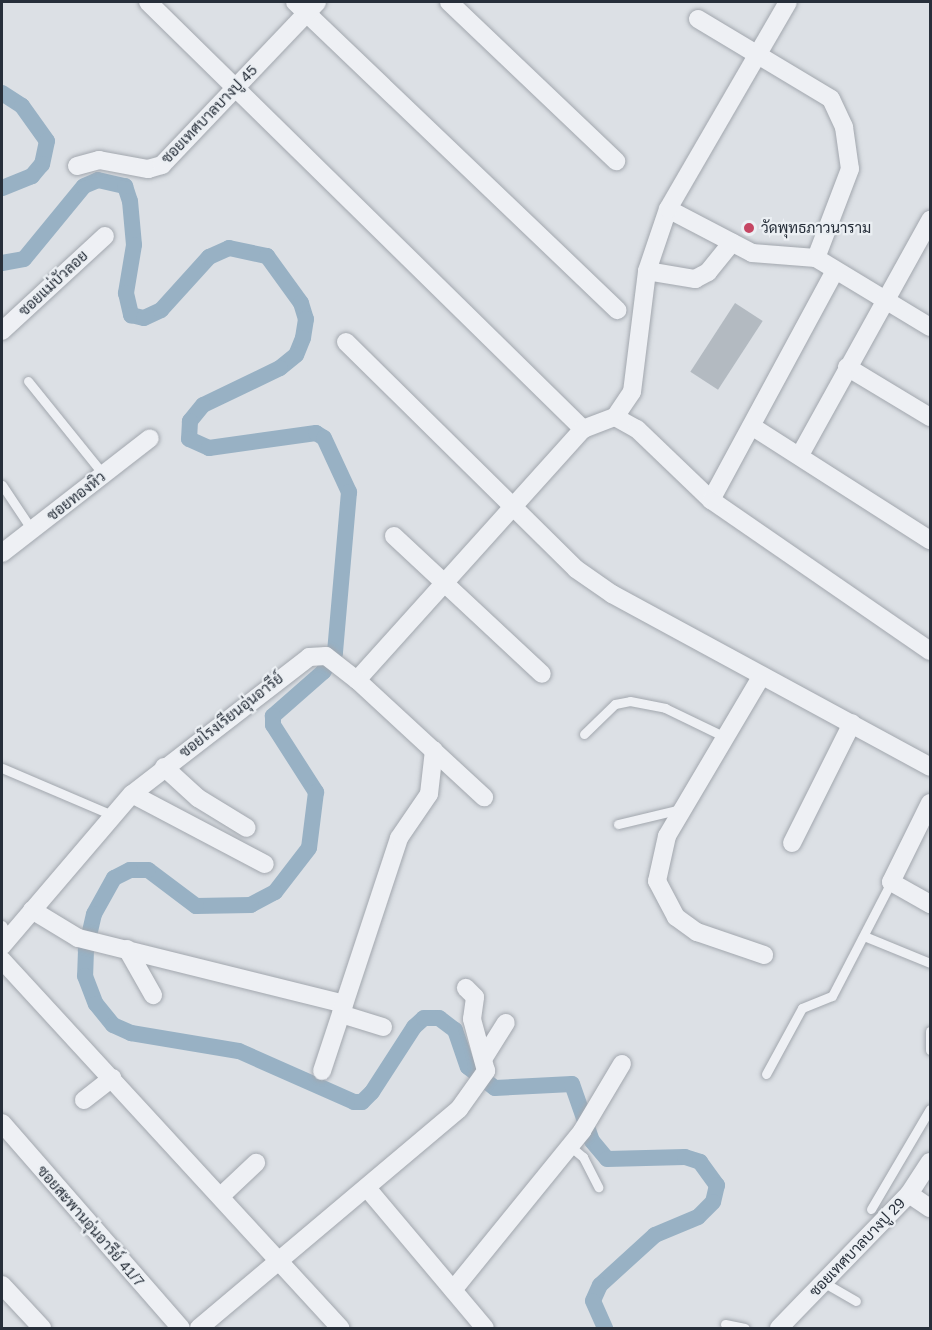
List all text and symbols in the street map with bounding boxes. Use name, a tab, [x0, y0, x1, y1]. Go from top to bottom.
street label: ซอยเทศบาลบางปู 45	[157, 61, 261, 167]
place label: วัดพุทธภาวนาราม	[761, 219, 871, 237]
marker: วัดพุทธภาวนาราม	[742, 221, 756, 235]
street label: ซอยแม่บัวลอย	[15, 246, 91, 320]
street label: ซอยทองหิว	[43, 468, 109, 524]
street label: ซอยโรงเรียนอุ่นอารีย์	[176, 669, 286, 761]
street label: ซอยสะพานอุ่นอารีย์ 41/7	[33, 1162, 149, 1290]
street label: ซอยเทศบาลบางปู 29	[805, 1194, 909, 1300]

